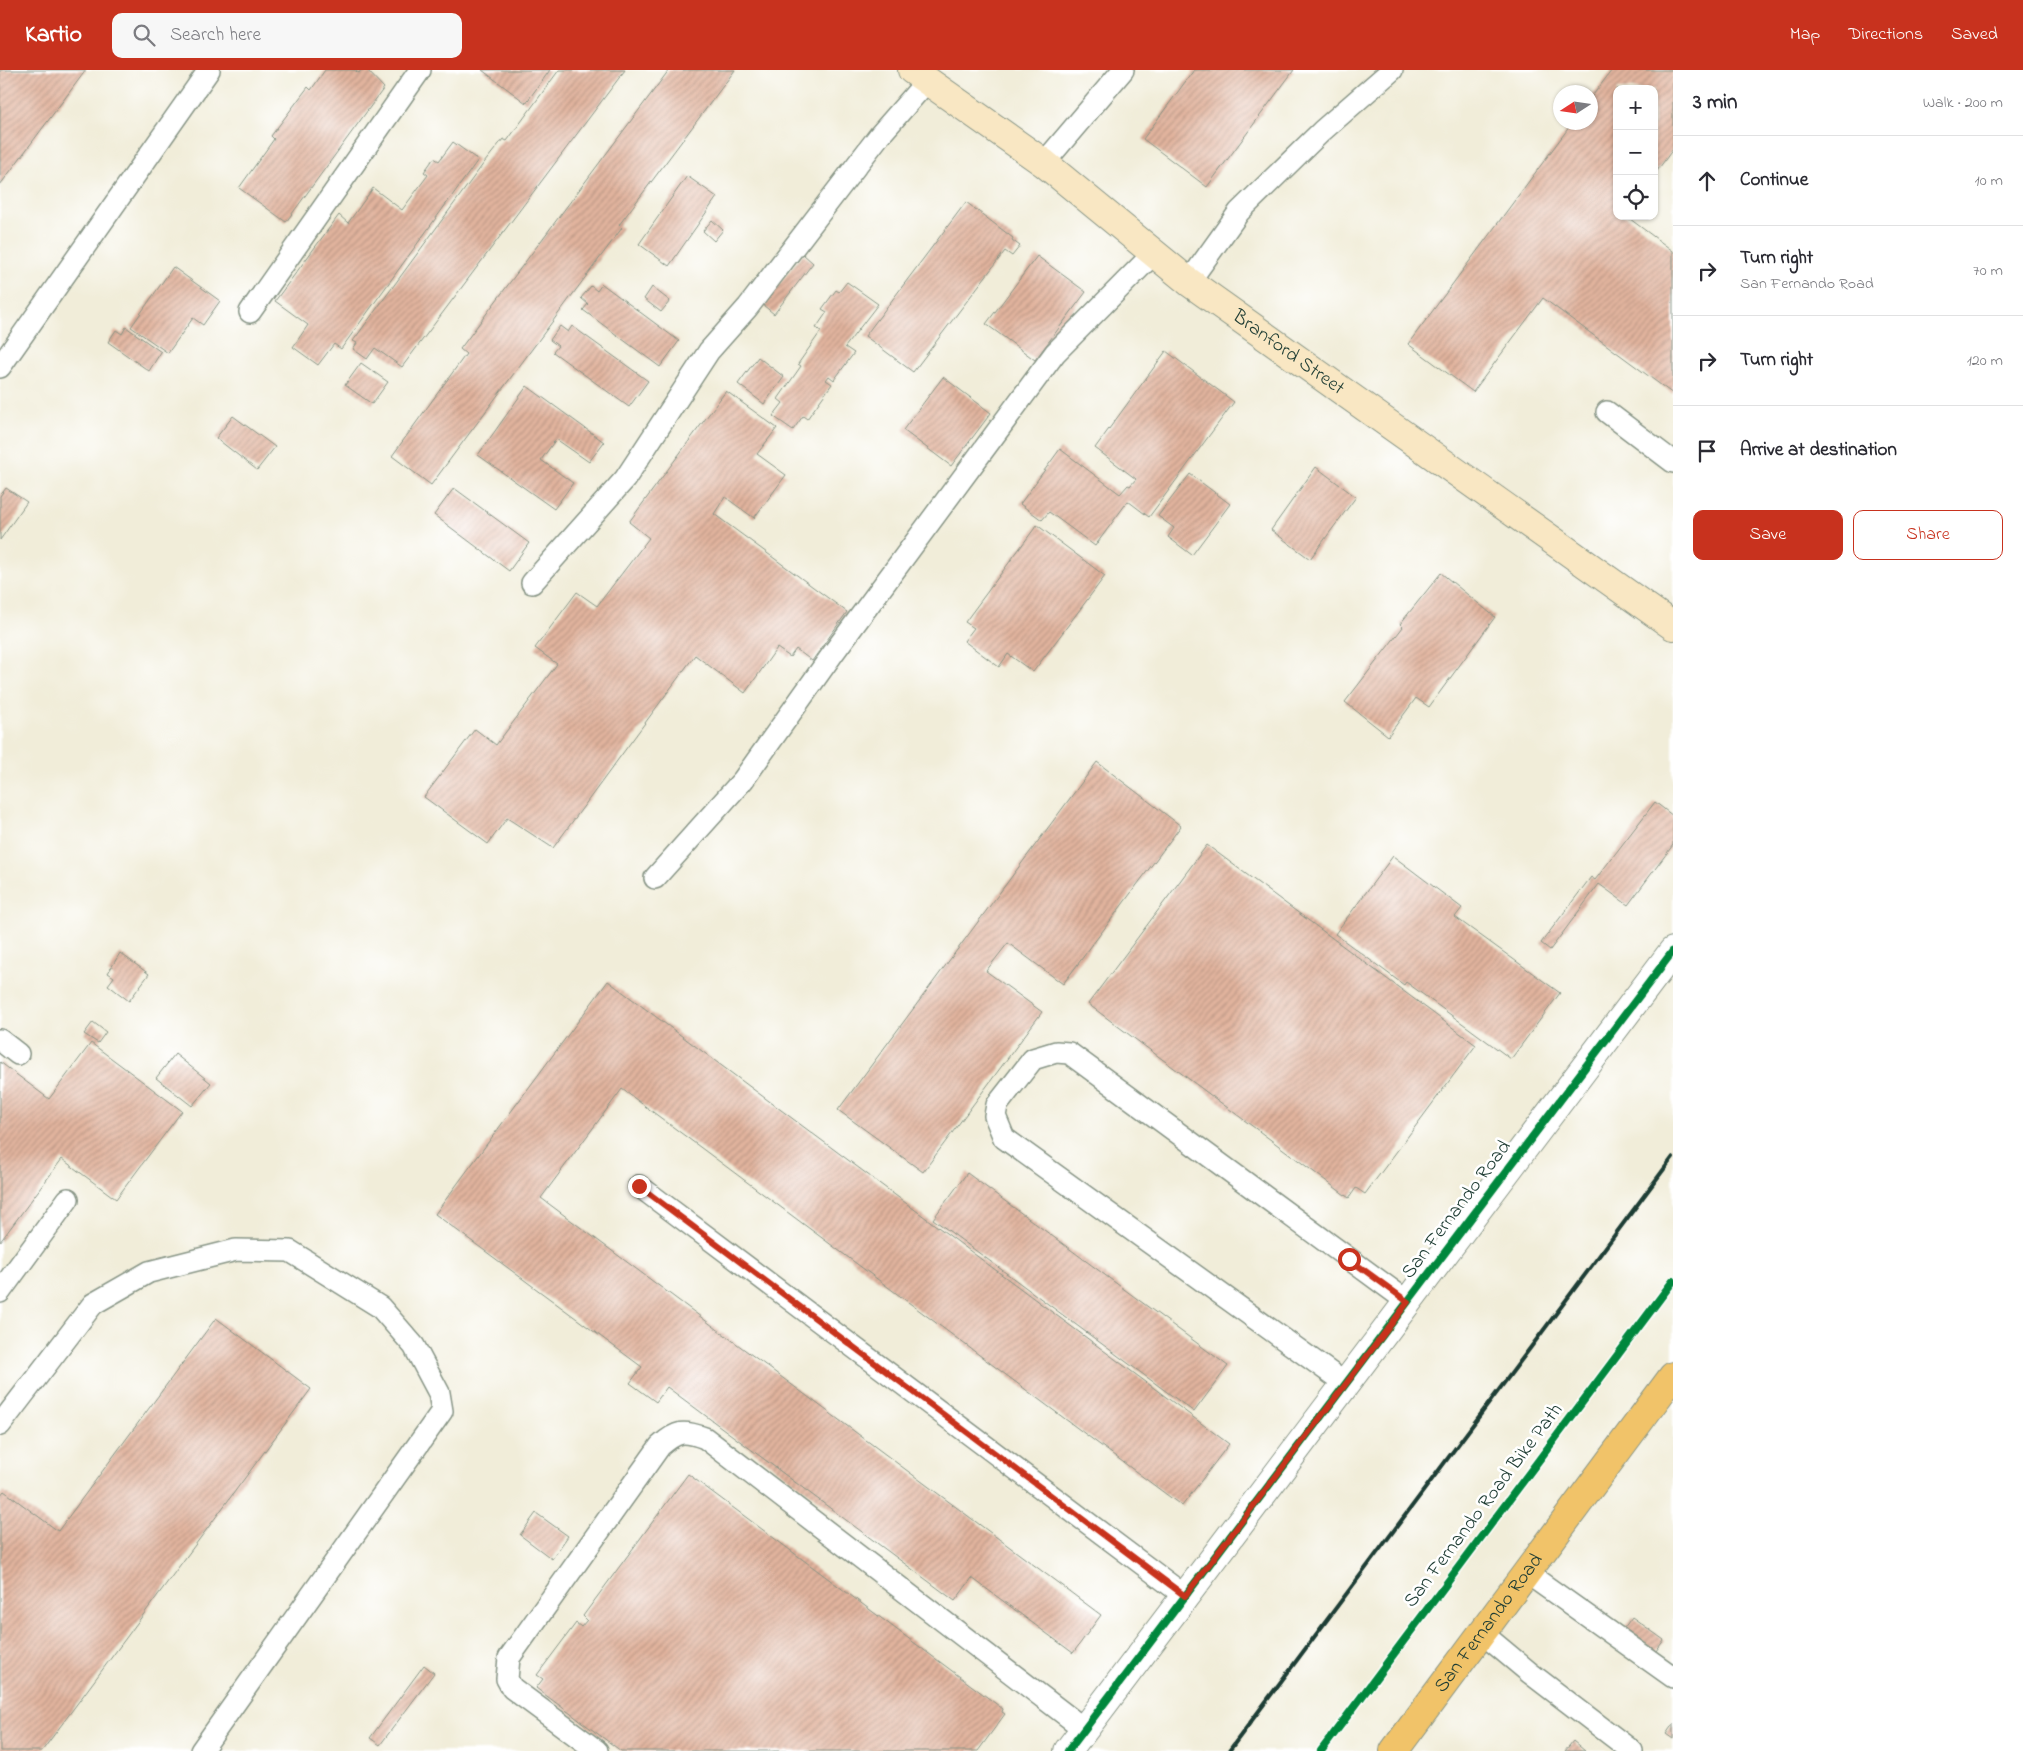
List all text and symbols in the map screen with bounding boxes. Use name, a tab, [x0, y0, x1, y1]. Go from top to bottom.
search box	[112, 13, 462, 58]
text: Kartio	[25, 18, 82, 53]
icon: search	[130, 21, 158, 49]
text: Search here	[170, 22, 261, 49]
text: Map	[1790, 22, 1820, 48]
text: Directions	[1848, 22, 1923, 48]
text: Saved	[1951, 22, 1998, 48]
north arrow	[1553, 85, 1598, 130]
map controls	[1613, 85, 1658, 220]
button: +	[1613, 85, 1658, 130]
text: 3 min	[1693, 88, 1737, 118]
text: Walk · 200 m	[1923, 91, 2003, 115]
button: −	[1613, 130, 1658, 175]
icon: ahead	[1693, 167, 1721, 195]
text: Continue	[1740, 167, 1808, 194]
text: 10 m	[1975, 169, 2003, 193]
button: locate	[1613, 175, 1658, 220]
text: Turn right	[1740, 245, 1813, 272]
icon: right	[1693, 257, 1721, 285]
text: 70 m	[1973, 259, 2003, 283]
text: San Fernando Road	[1740, 272, 1874, 296]
street label: Branford Street	[1225, 302, 1351, 403]
icon: right	[1693, 347, 1721, 375]
text: Turn right	[1740, 347, 1813, 374]
text: 120 m	[1967, 349, 2003, 373]
icon: arrive	[1693, 437, 1721, 465]
text: Arrive at destination	[1740, 437, 1897, 464]
button: Save	[1693, 510, 1843, 560]
button: Share	[1853, 510, 2003, 560]
street label: San Fernando Road	[1395, 1134, 1519, 1286]
route end	[628, 1175, 651, 1198]
route start	[1338, 1248, 1361, 1271]
street label: San Fernando Road Bike Path	[1397, 1398, 1571, 1614]
street label: San Fernando Road	[1427, 1548, 1551, 1699]

